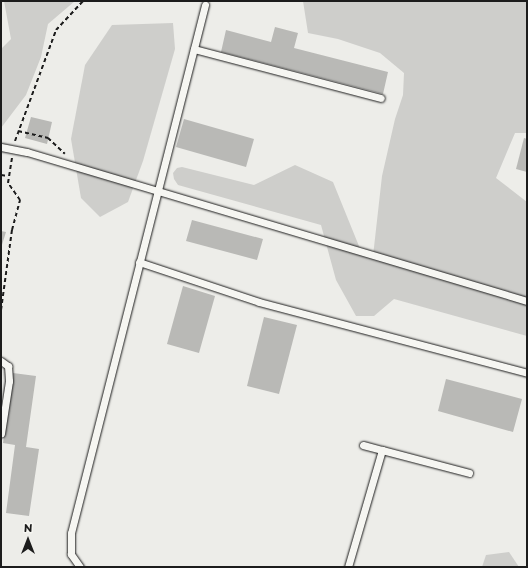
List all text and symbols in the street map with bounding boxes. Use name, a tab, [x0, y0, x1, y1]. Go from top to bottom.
text: N	[24, 519, 32, 536]
north arrow	[8, 520, 48, 560]

